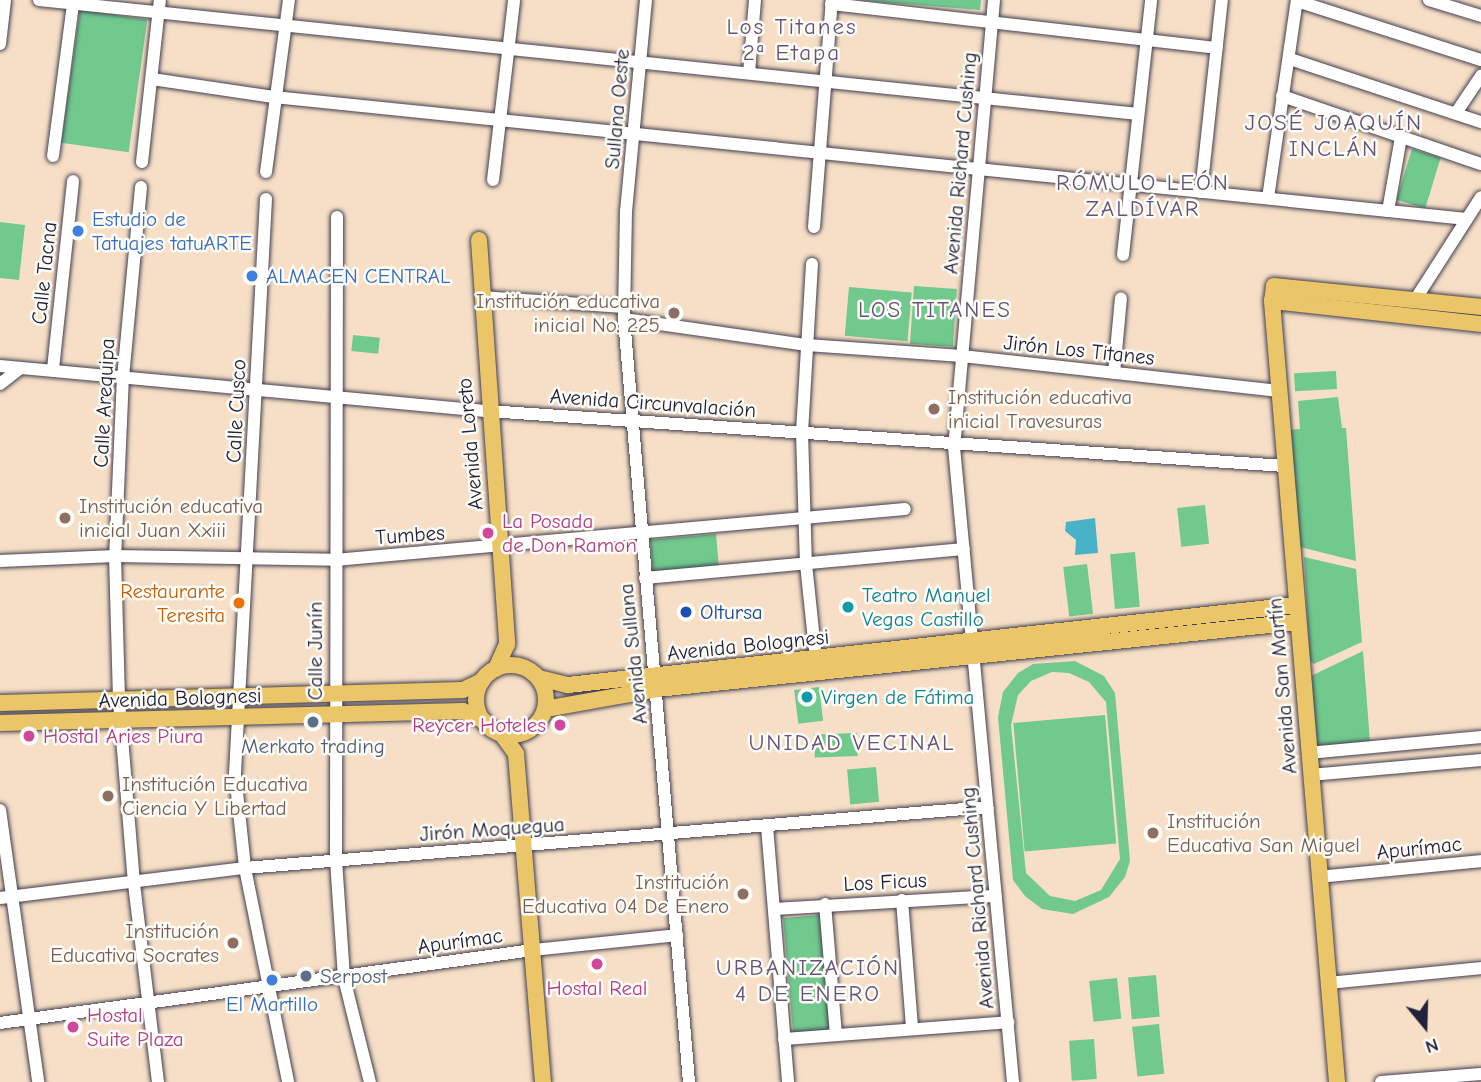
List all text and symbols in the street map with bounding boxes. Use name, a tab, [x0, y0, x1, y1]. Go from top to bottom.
district label: Los Titanes 2ª Etapa	[728, 13, 856, 67]
street label: Sullana Oeste	[599, 48, 635, 170]
street label: Avenida Richard Cushing	[938, 51, 982, 275]
district label: JOSÉ JOAQUÍN INCLÁN	[1246, 109, 1422, 163]
district label: RÓMULO LEÓN ZALDÍVAR	[1057, 169, 1229, 223]
place label: Estudio de Tatuajes tatuARTE	[92, 206, 252, 256]
street label: Calle Tacna	[26, 221, 62, 325]
marker: Estudio de Tatuajes tatuARTE	[70, 223, 86, 239]
place label: ALMACEN CENTRAL	[266, 263, 450, 289]
marker: ALMACEN CENTRAL	[244, 268, 260, 284]
place label: Institución educativa inicial No. 225	[476, 288, 660, 338]
district label: LOS TITANES	[859, 296, 1011, 324]
marker: Institución educativa inicial No. 225	[666, 305, 682, 321]
street label: Jirón Los Titanes	[1002, 330, 1156, 370]
street label: Calle Arequipa	[88, 338, 120, 468]
street label: Calle Cusco	[221, 358, 251, 464]
street label: Avenida Loreto	[452, 377, 488, 511]
street label: Avenida Circunvalación	[549, 383, 757, 423]
place label: Institución educativa inicial Travesuras	[948, 384, 1132, 434]
marker: Institución educativa inicial Travesuras	[926, 401, 942, 417]
place label: Institución educativa inicial Juan Xxiii	[79, 493, 263, 543]
place label: La Posada de Don Ramon	[502, 508, 637, 558]
marker: Institución educativa inicial Juan Xxiii	[57, 510, 73, 526]
street label: Tumbes	[374, 520, 446, 550]
marker: La Posada de Don Ramon	[480, 525, 496, 541]
place label: Restaurante Teresita	[120, 578, 225, 628]
street label: Avenida Sullana	[613, 582, 653, 726]
place label: Teatro Manuel Vegas Castillo	[862, 582, 991, 632]
marker: Restaurante Teresita	[231, 595, 247, 611]
street label: Avenida San Martín	[1262, 597, 1302, 775]
place label: Oltursa	[700, 599, 763, 625]
marker: Teatro Manuel Vegas Castillo	[840, 599, 856, 615]
street label: Calle Junín	[302, 602, 328, 700]
marker: Oltursa	[678, 604, 694, 620]
street label: Avenida Bolognesi	[666, 624, 830, 666]
street label: Avenida Bolognesi	[98, 683, 262, 713]
place label: Virgen de Fátima	[821, 684, 974, 710]
marker: Virgen de Fátima	[799, 689, 815, 705]
place label: Reycer Hoteles	[412, 712, 546, 738]
marker: Merkato trading	[305, 714, 321, 730]
marker: Reycer Hoteles	[552, 717, 568, 733]
place label: Hostal Aries Piura	[43, 723, 203, 749]
marker: Hostal Aries Piura	[21, 728, 37, 744]
district label: UNIDAD VECINAL	[750, 729, 954, 757]
place label: Merkato trading	[241, 733, 385, 759]
place label: Institución Educativa Ciencia Y Libertad	[122, 771, 308, 821]
street label: Avenida Richard Cushing	[955, 786, 999, 1010]
marker: Institución Educativa Ciencia Y Libertad	[100, 788, 116, 804]
place label: Institución Educativa San Miguel	[1167, 808, 1360, 858]
street label: Jirón Moquegua	[419, 811, 565, 847]
marker: Institución Educativa San Miguel	[1145, 825, 1161, 841]
street label: Apurímac	[1375, 831, 1463, 865]
street label: Los Ficus	[843, 867, 927, 897]
place label: Institución Educativa 04 De Enero	[522, 869, 729, 919]
marker: Institución Educativa 04 De Enero	[735, 886, 751, 902]
place label: Institución Educativa Socrates	[50, 918, 219, 968]
street label: Apurímac	[416, 923, 504, 959]
marker: Institución Educativa Socrates	[225, 935, 241, 951]
district label: URBANIZACIÓN 4 DE ENERO	[717, 954, 899, 1008]
marker: Hostal Real	[589, 956, 605, 972]
place label: Serpost	[320, 963, 387, 989]
marker: Serpost	[298, 968, 314, 984]
marker: El Martillo	[264, 972, 280, 988]
place label: Hostal Real	[547, 975, 647, 1001]
place label: El Martillo	[226, 991, 318, 1017]
north arrow	[1390, 991, 1460, 1061]
place label: Hostal Suite Plaza	[87, 1002, 184, 1052]
marker: Hostal Suite Plaza	[65, 1019, 81, 1035]
text: N	[1422, 1033, 1441, 1058]

